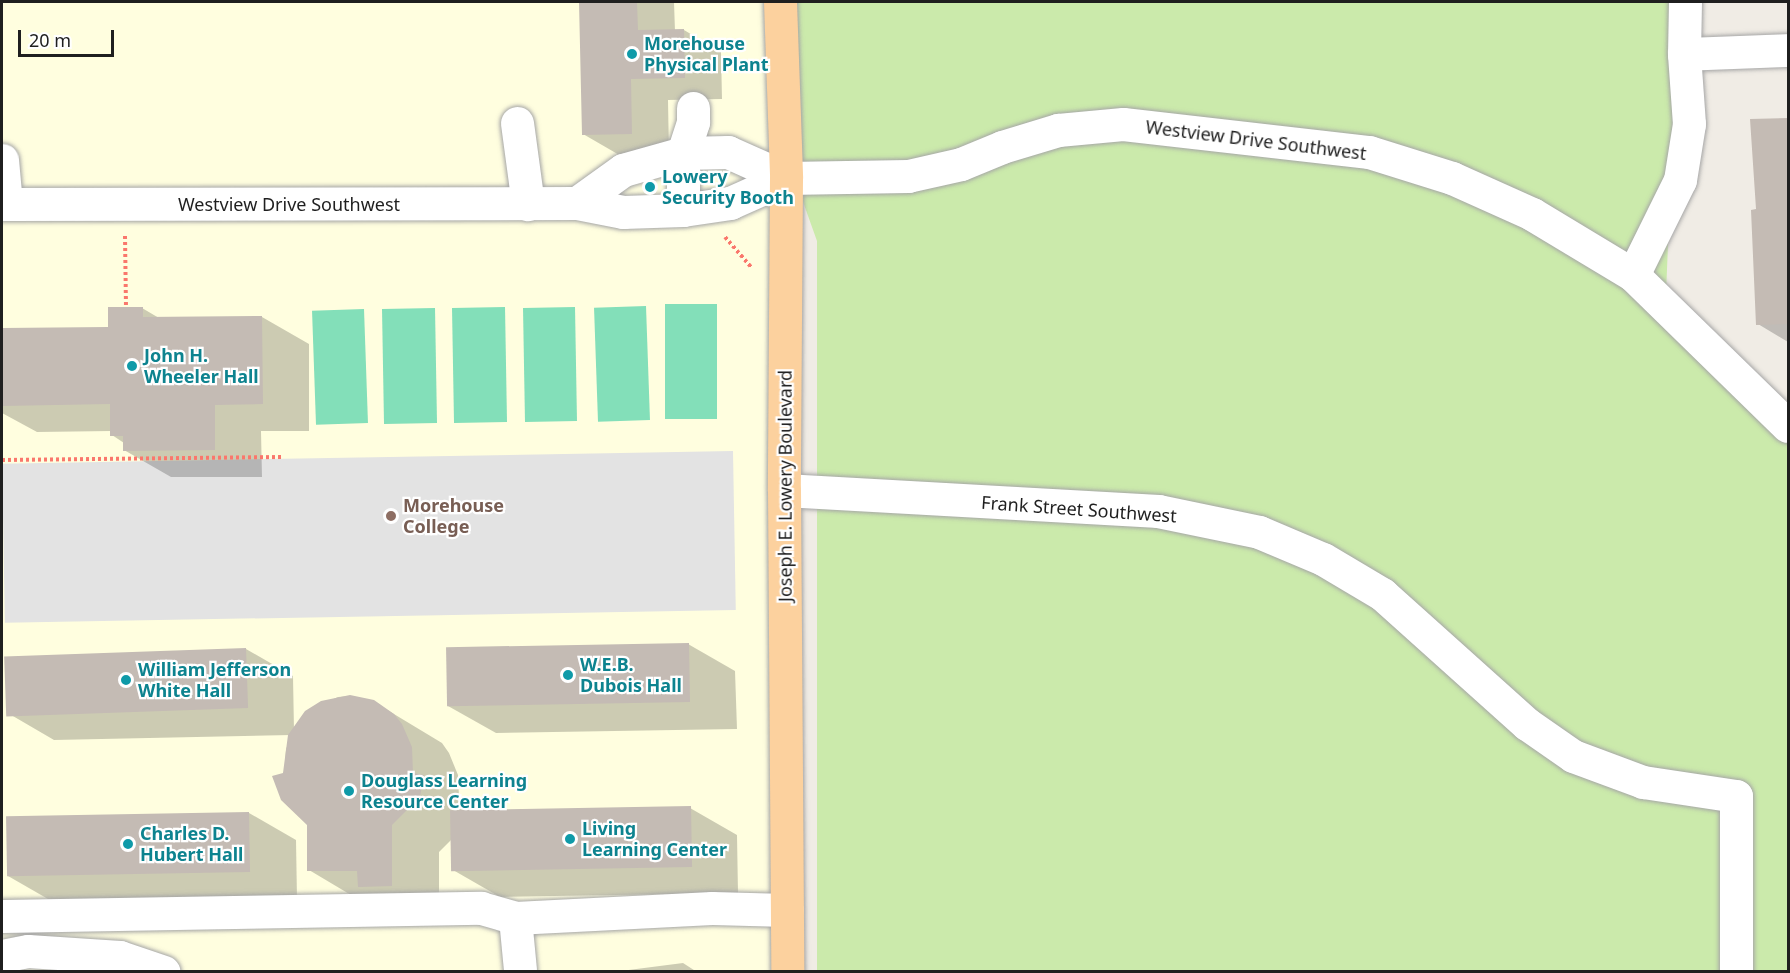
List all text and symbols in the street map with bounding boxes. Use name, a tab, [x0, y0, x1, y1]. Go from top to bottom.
scale bar	[21, 18, 117, 56]
text: 20 m	[29, 28, 71, 52]
place label: Morehouse Physical Plant	[644, 33, 769, 76]
marker: Morehouse Physical Plant	[625, 47, 639, 61]
street label: Westview Drive Southwest	[1144, 116, 1368, 164]
place label: Lowery Security Booth	[662, 166, 794, 208]
marker: Lowery Security Booth	[643, 180, 657, 194]
street label: Westview Drive Southwest	[178, 193, 400, 215]
place label: John H. Wheeler Hall	[144, 345, 259, 388]
marker: John H. Wheeler Hall	[125, 359, 139, 373]
street label: Joseph E. Lowery Boulevard	[774, 370, 796, 602]
street label: Frank Street Southwest	[981, 491, 1177, 527]
place label: Morehouse College	[403, 495, 504, 538]
marker: Morehouse College	[384, 509, 398, 523]
place label: W.E.B. Dubois Hall	[580, 654, 682, 696]
place label: William Jefferson White Hall	[138, 659, 291, 702]
marker: W.E.B. Dubois Hall	[561, 668, 575, 682]
marker: William Jefferson White Hall	[119, 673, 133, 687]
place label: Douglass Learning Resource Center	[361, 770, 527, 812]
marker: Douglass Learning Resource Center	[342, 784, 356, 798]
place label: Living Learning Center	[582, 818, 727, 860]
place label: Charles D. Hubert Hall	[140, 823, 243, 866]
marker: Living Learning Center	[563, 832, 577, 846]
marker: Charles D. Hubert Hall	[121, 837, 135, 851]

